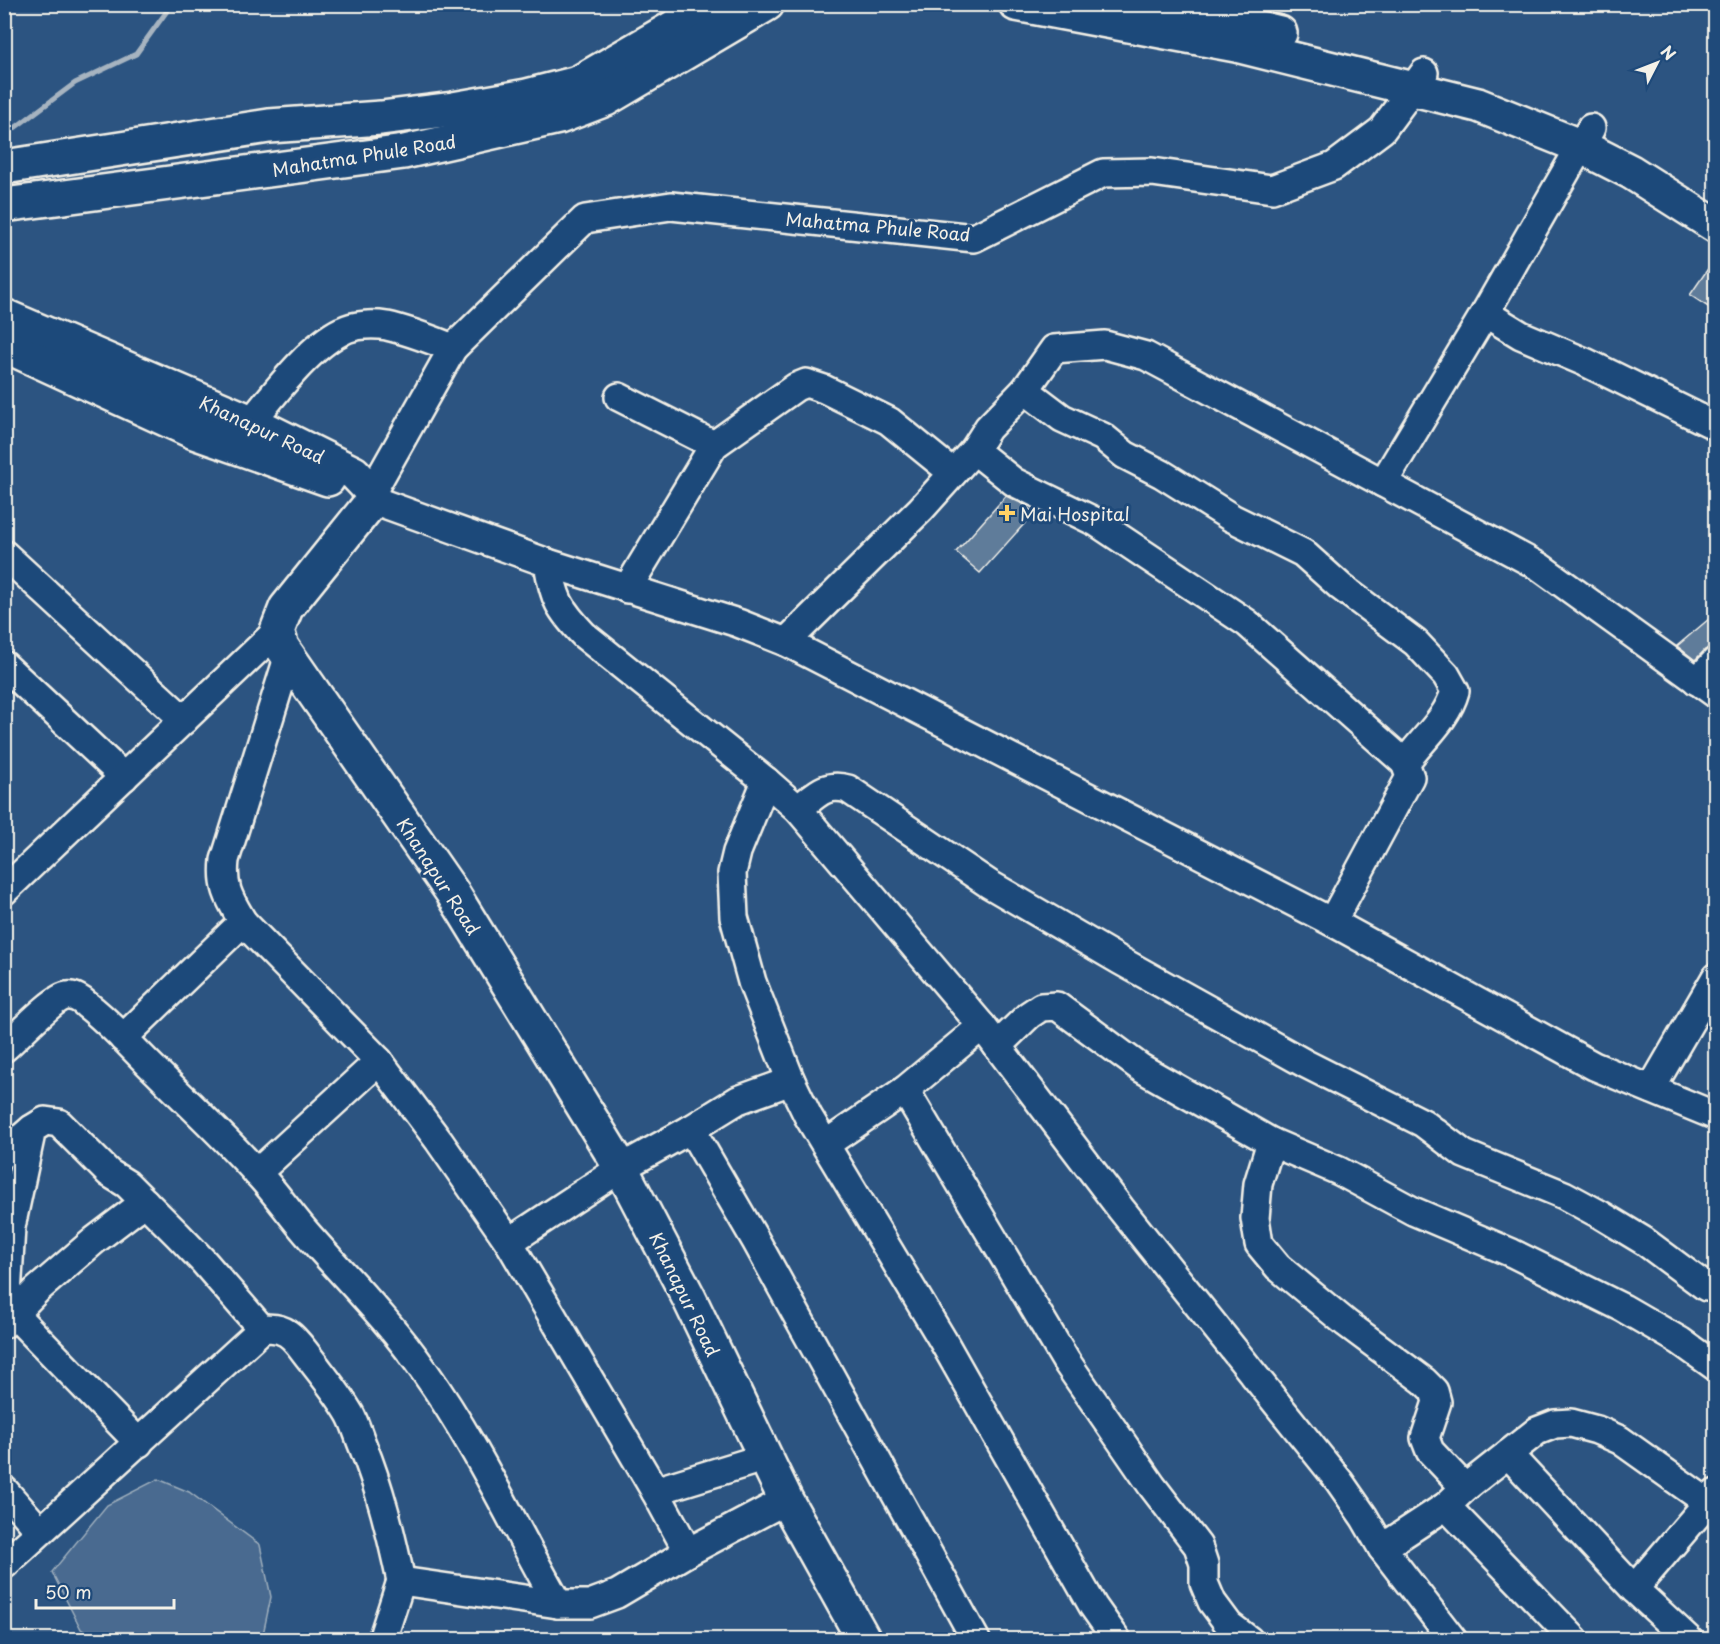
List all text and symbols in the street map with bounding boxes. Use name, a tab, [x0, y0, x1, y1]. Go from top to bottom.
north arrow	[1627, 33, 1687, 93]
text: N	[1656, 40, 1682, 65]
street label: Mahatma Phule Road	[270, 127, 458, 183]
street label: Mahatma Phule Road	[784, 204, 972, 248]
street label: Khanapur Road	[195, 388, 329, 470]
place label: Mai Hospital	[1020, 500, 1130, 527]
marker: Mai Hospital	[998, 504, 1016, 522]
street label: Khanapur Road	[391, 812, 487, 940]
street label: Khanapur Road	[643, 1227, 727, 1361]
scale bar	[36, 1572, 174, 1610]
text: 50 m	[45, 1578, 92, 1605]

